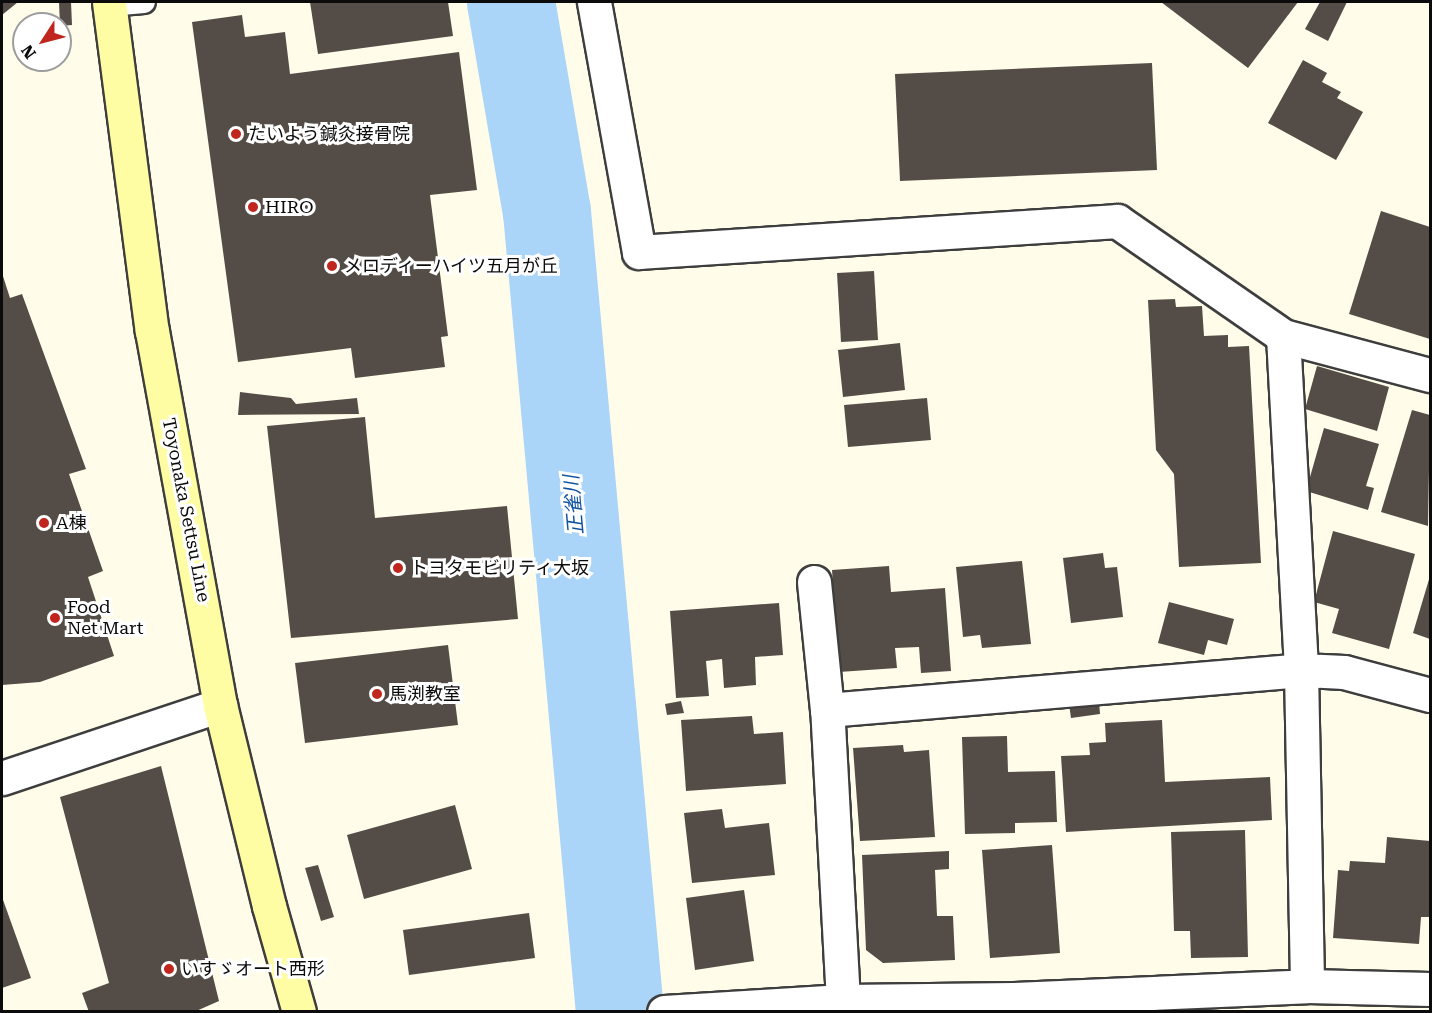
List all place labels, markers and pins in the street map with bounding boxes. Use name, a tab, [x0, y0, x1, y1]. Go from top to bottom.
place label: たいよう鍼灸接骨院	[248, 123, 410, 145]
marker: たいよう鍼灸接骨院	[229, 127, 243, 141]
place label: HIRO	[265, 196, 313, 218]
marker: HIRO	[246, 200, 260, 214]
place label: メロディーハイツ五月が丘	[344, 255, 560, 277]
marker: メロディーハイツ五月が丘	[325, 259, 339, 273]
place label: A棟	[56, 512, 87, 534]
marker: A棟	[37, 516, 51, 530]
place label: トヨタモビリティ大坂	[410, 557, 590, 579]
marker: トヨタモビリティ大坂	[391, 561, 405, 575]
place label: Food Net Mart	[67, 597, 143, 640]
marker: Food Net Mart	[48, 611, 62, 625]
place label: 馬渕教室	[389, 683, 461, 705]
marker: 馬渕教室	[370, 687, 384, 701]
place label: いすゞオート西形	[181, 958, 325, 980]
marker: いすゞオート西形	[162, 962, 176, 976]

